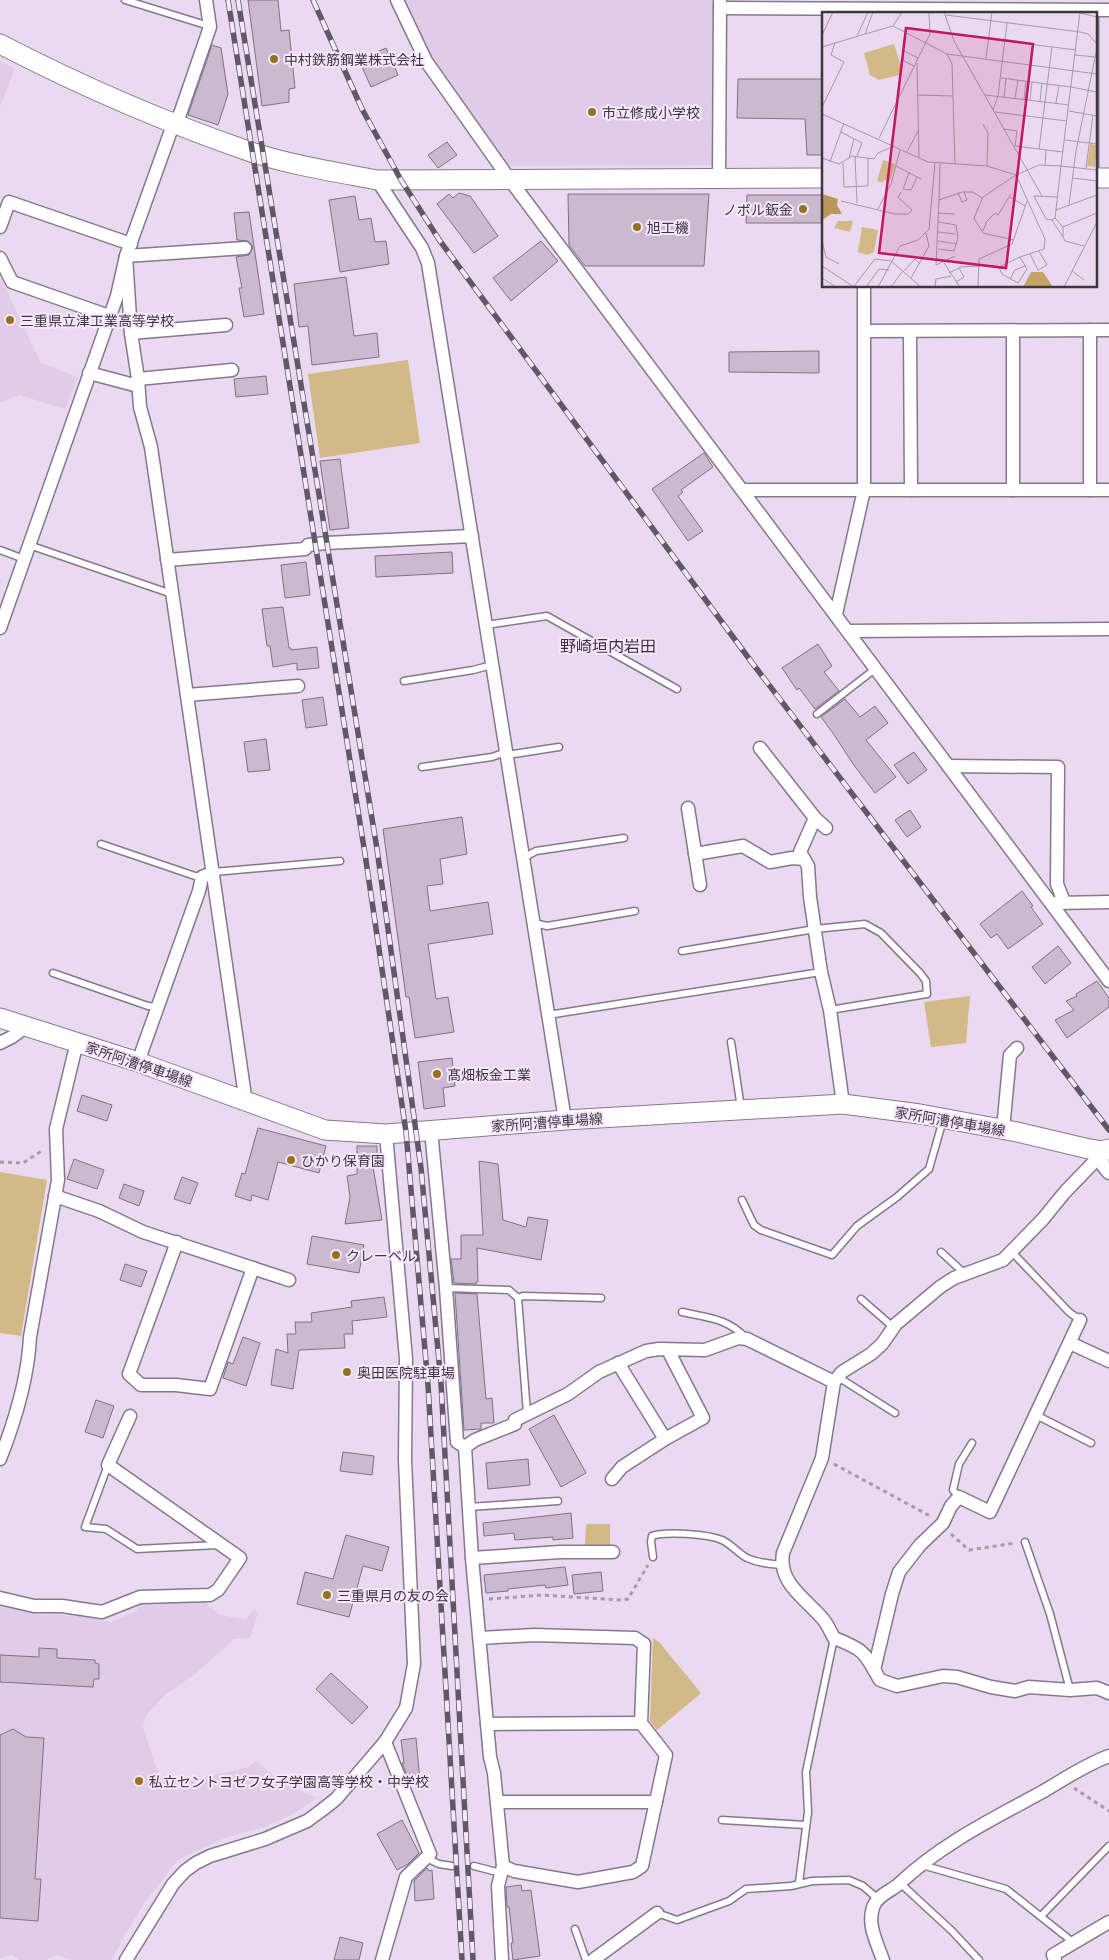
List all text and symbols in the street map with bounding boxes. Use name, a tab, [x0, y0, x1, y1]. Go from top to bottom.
inset map	[822, 12, 1096, 288]
place label: 中村鉄筋鋼業株式会社	[284, 51, 424, 68]
marker: 中村鉄筋鋼業株式会社	[268, 53, 280, 65]
place label: 市立修成小学校	[602, 104, 700, 121]
marker: 市立修成小学校	[586, 106, 598, 118]
place label: ノボル鈑金	[723, 201, 793, 218]
marker: ノボル鈑金	[797, 203, 809, 215]
place label: 旭工機	[647, 219, 689, 236]
marker: 旭工機	[631, 221, 643, 233]
place label: 三重県立津工業高等学校	[20, 312, 174, 329]
marker: 三重県立津工業高等学校	[4, 314, 16, 326]
district label: 野崎垣内岩田	[560, 636, 656, 655]
street label: 家所阿漕停車場線	[83, 1038, 195, 1090]
place label: 髙畑板金工業	[447, 1066, 531, 1083]
marker: 髙畑板金工業	[431, 1068, 443, 1080]
street label: 家所阿漕停車場線	[893, 1103, 1007, 1139]
street label: 家所阿漕停車場線	[491, 1110, 603, 1134]
place label: ひかり保育園	[301, 1152, 385, 1169]
marker: ひかり保育園	[285, 1154, 297, 1166]
place label: クレーベル	[346, 1247, 416, 1264]
marker: クレーベル	[330, 1249, 342, 1261]
place label: 奥田医院駐車場	[357, 1364, 455, 1381]
marker: 奥田医院駐車場	[341, 1366, 353, 1378]
place label: 三重県月の友の会	[337, 1587, 449, 1604]
marker: 三重県月の友の会	[321, 1589, 333, 1601]
place label: 私立セントヨゼフ女子学園高等学校・中学校	[149, 1773, 429, 1790]
marker: 私立セントヨゼフ女子学園高等学校・中学校	[133, 1775, 145, 1787]

